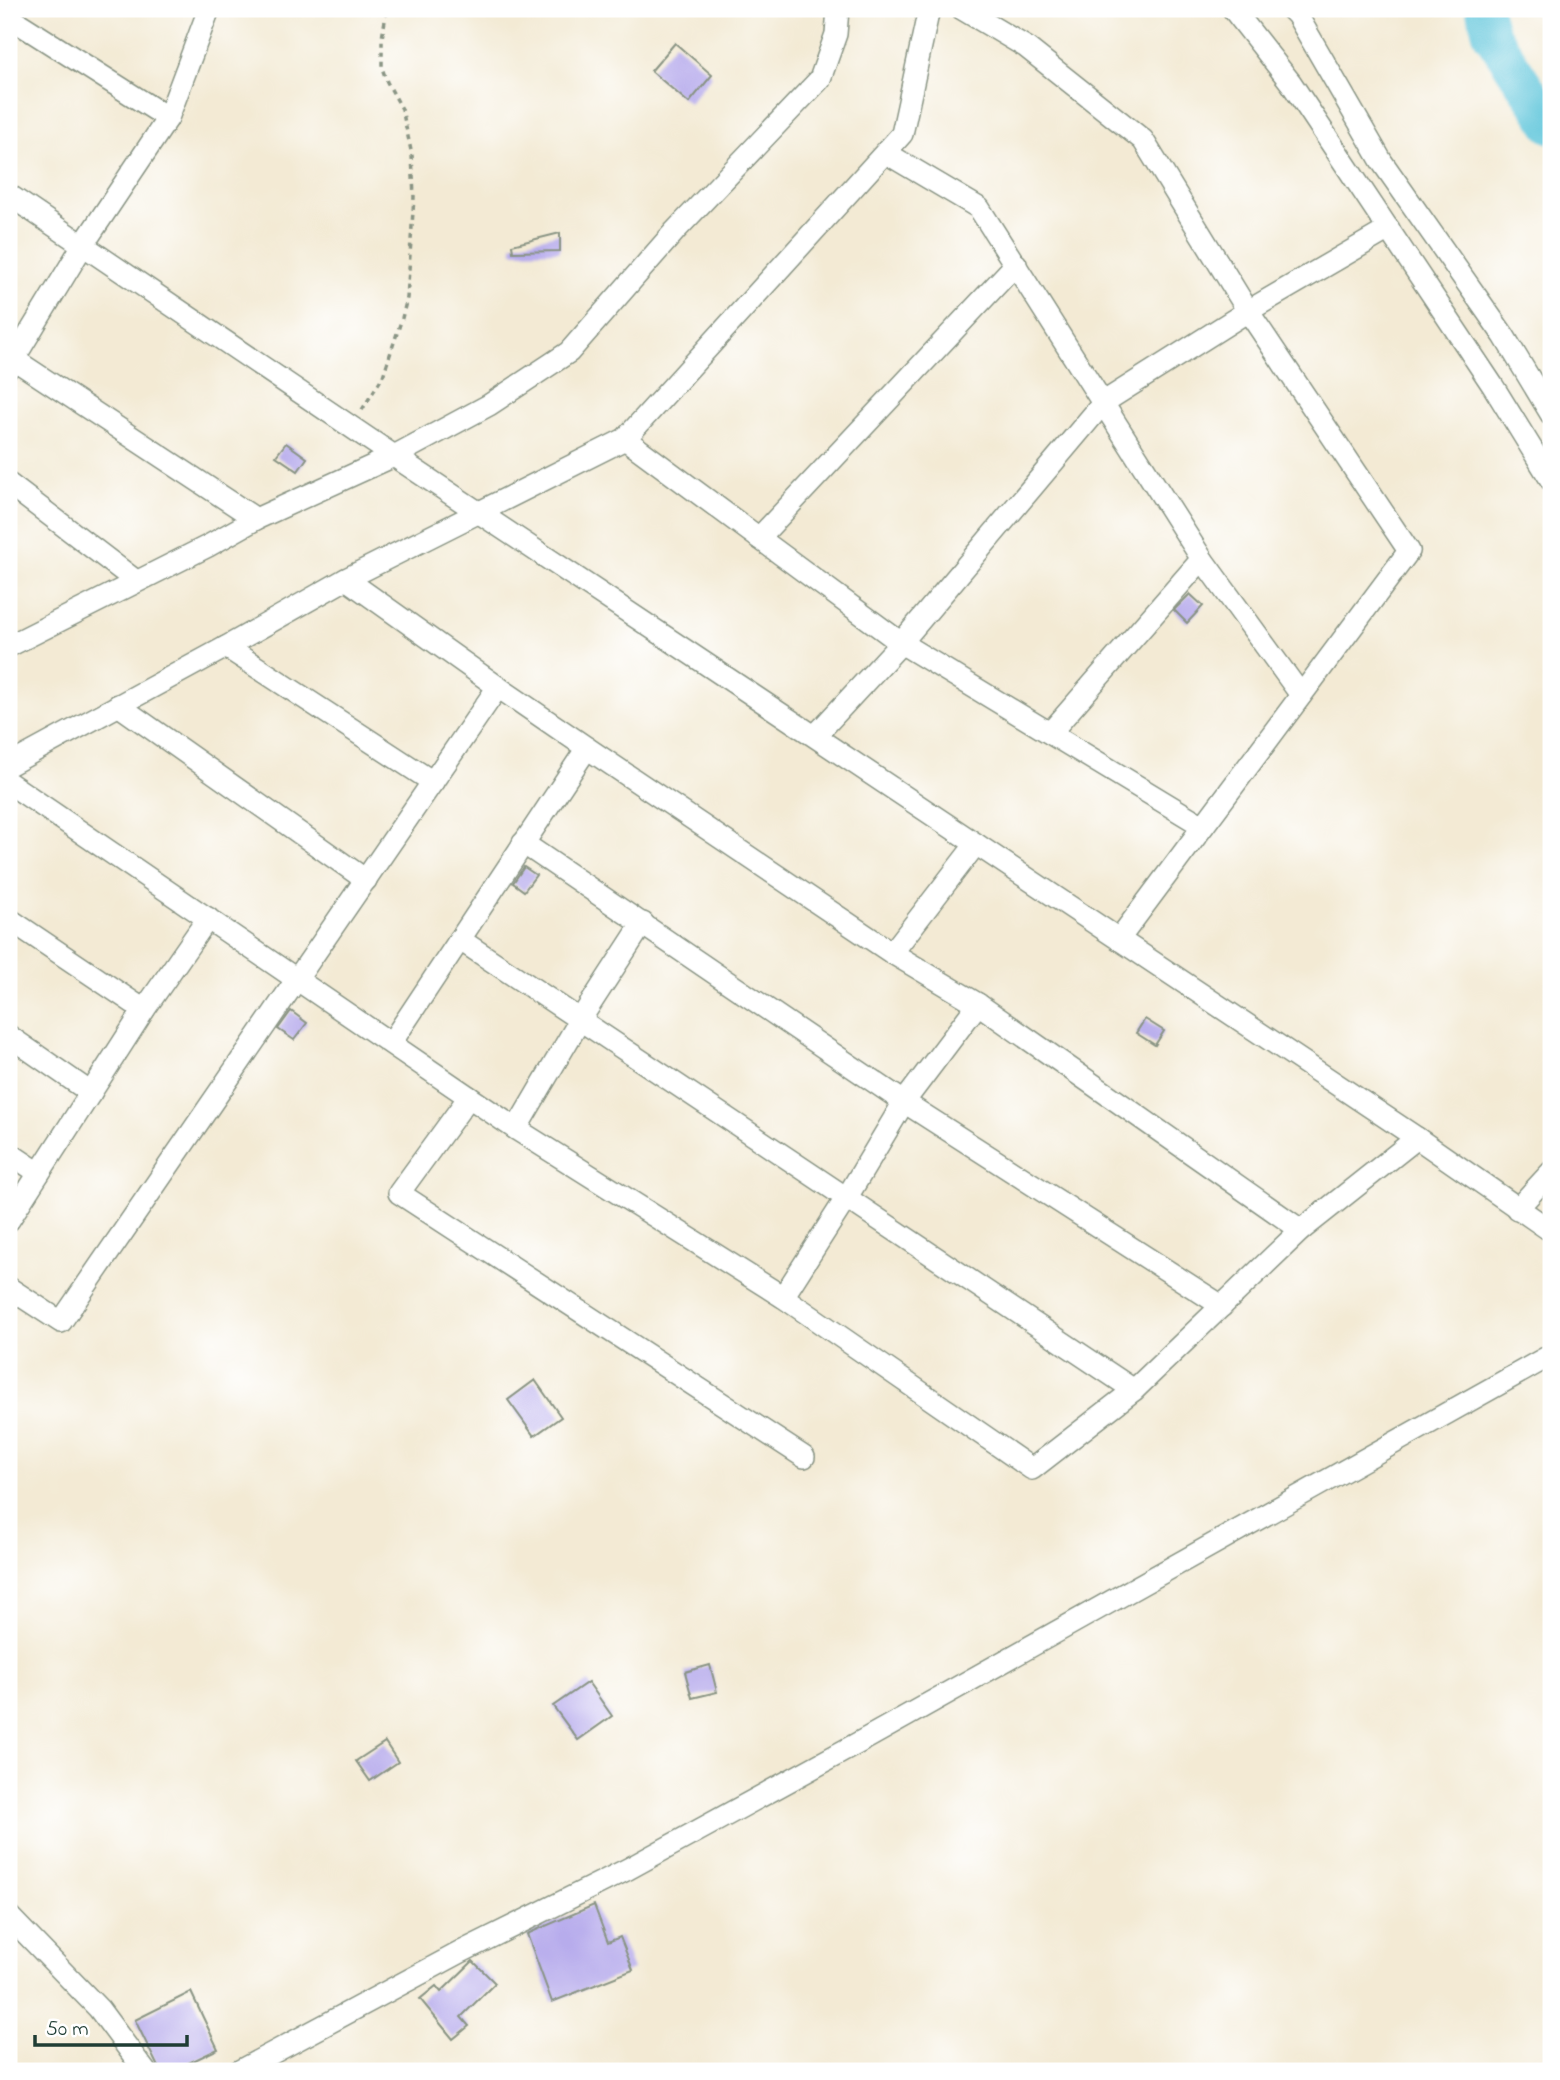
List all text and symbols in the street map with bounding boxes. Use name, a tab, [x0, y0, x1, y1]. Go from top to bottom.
scale bar	[35, 2003, 187, 2047]
text: 50 m	[46, 2015, 89, 2045]

